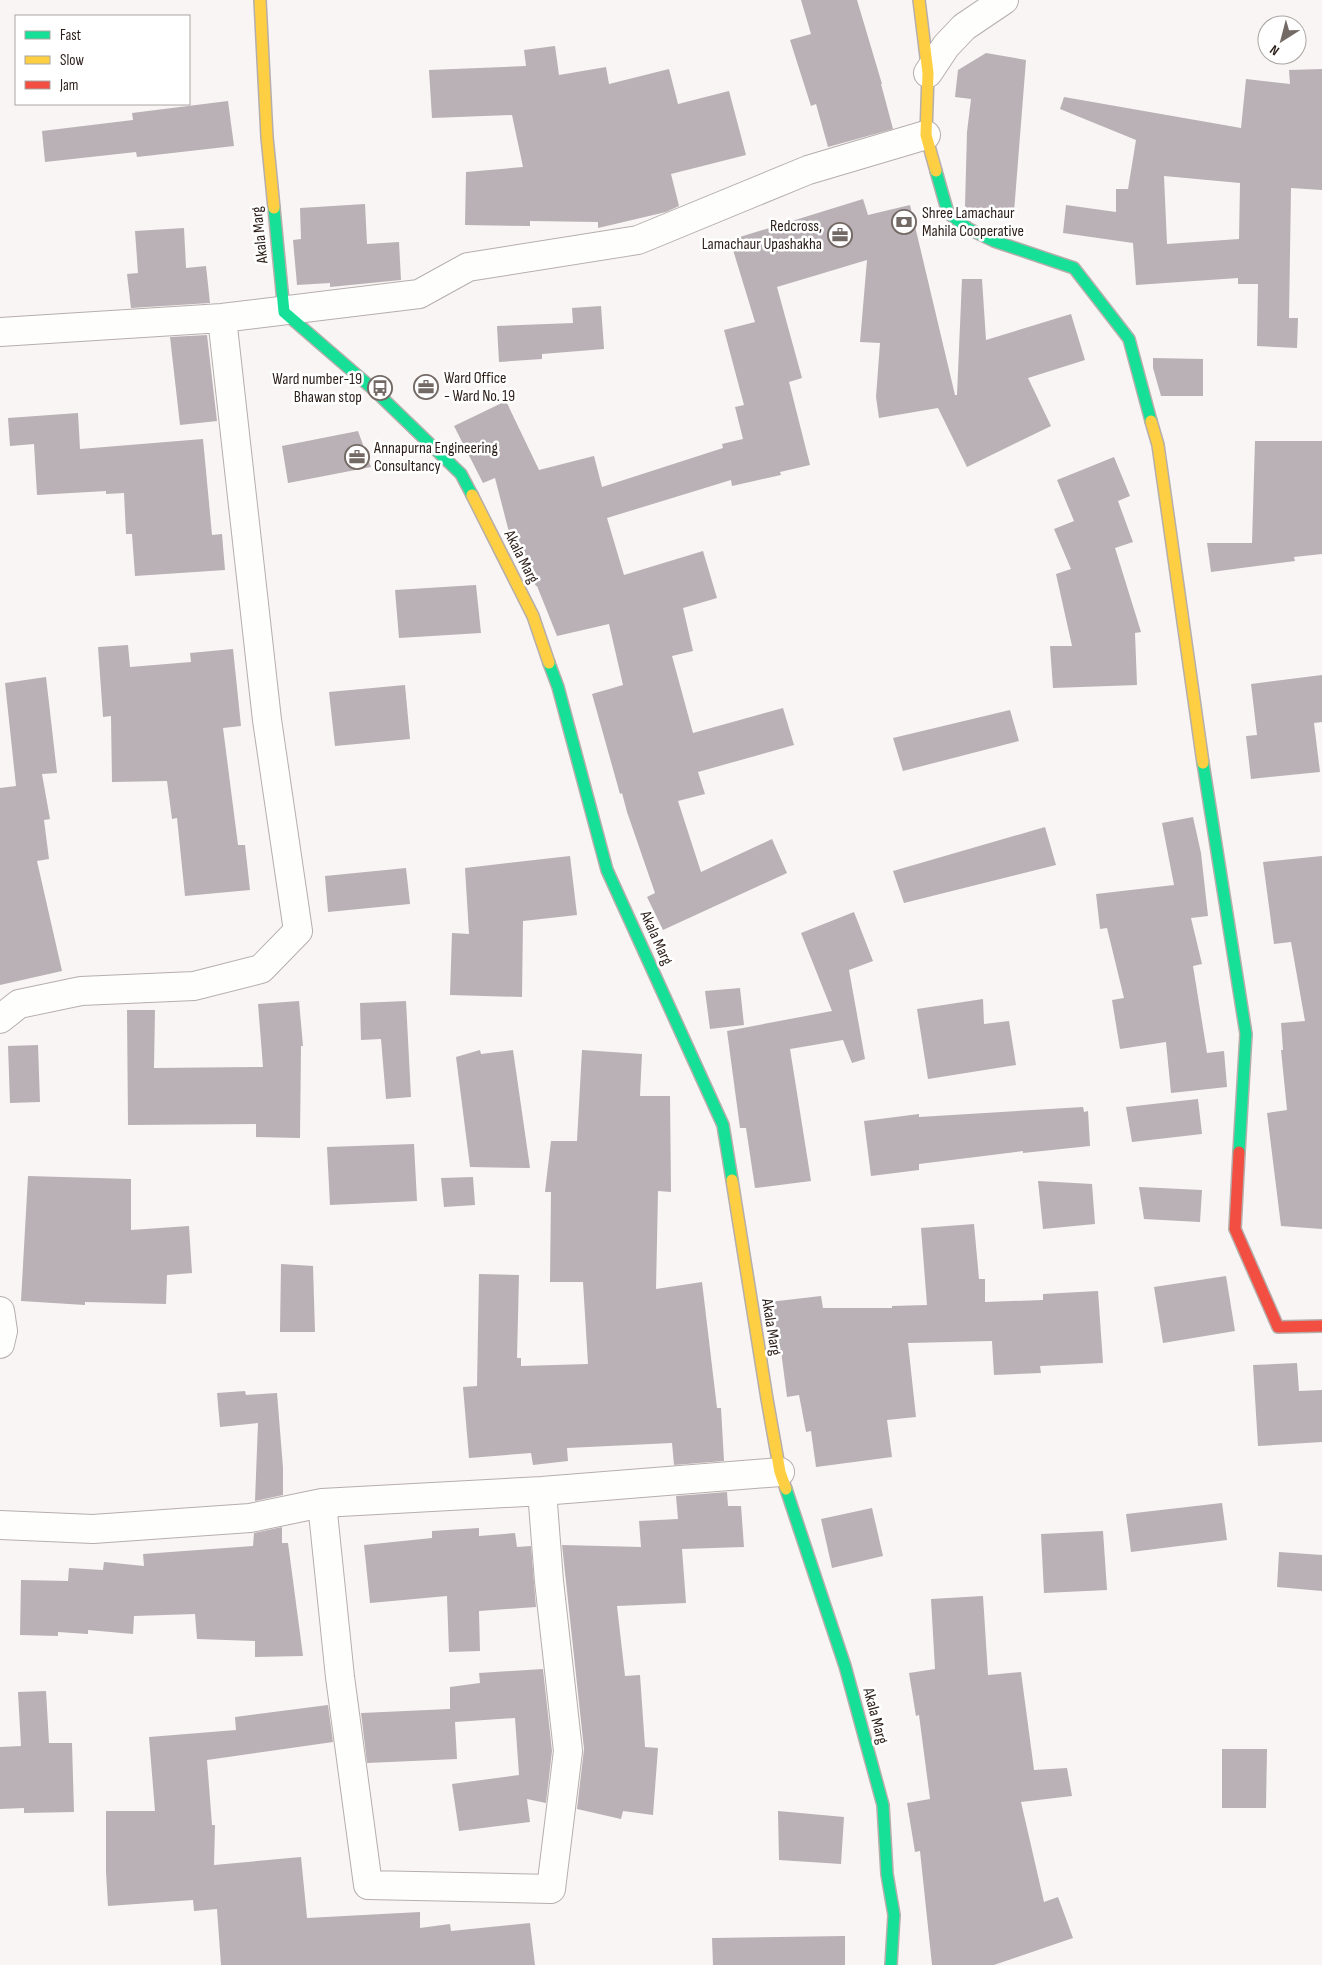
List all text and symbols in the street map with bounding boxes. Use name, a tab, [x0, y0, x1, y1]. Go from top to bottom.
legend	[15, 15, 190, 105]
north arrow	[1257, 15, 1307, 65]
text: Fast	[60, 26, 82, 45]
text: N	[1267, 41, 1283, 59]
text: Slow	[60, 51, 84, 70]
text: Jam	[59, 76, 78, 95]
place label: Shree Lamachaur Mahila Cooperative	[922, 204, 1024, 241]
street label: Akala Marg	[248, 206, 273, 265]
bank icon: Shree Lamachaur Mahila Cooperative	[891, 209, 917, 235]
place label: Redcross, Lamachaur Upashakha	[702, 217, 822, 254]
office icon: Redcross, Lamachaur Upashakha	[827, 222, 853, 248]
place label: Ward Office - Ward No. 19	[444, 369, 515, 406]
place label: Ward number-19 Bhawan stop	[272, 370, 362, 407]
office icon: Ward Office - Ward No. 19	[413, 374, 439, 400]
bus stop icon: Ward number-19 Bhawan stop	[367, 375, 393, 401]
place label: Annapurna Engineering Consultancy	[373, 439, 498, 476]
office icon: Annapurna Engineering Consultancy	[344, 444, 370, 470]
street label: Akala Marg	[499, 526, 542, 587]
street label: Akala Marg	[635, 907, 676, 968]
street label: Akala Marg	[757, 1296, 785, 1357]
street label: Akala Marg	[858, 1685, 892, 1746]

